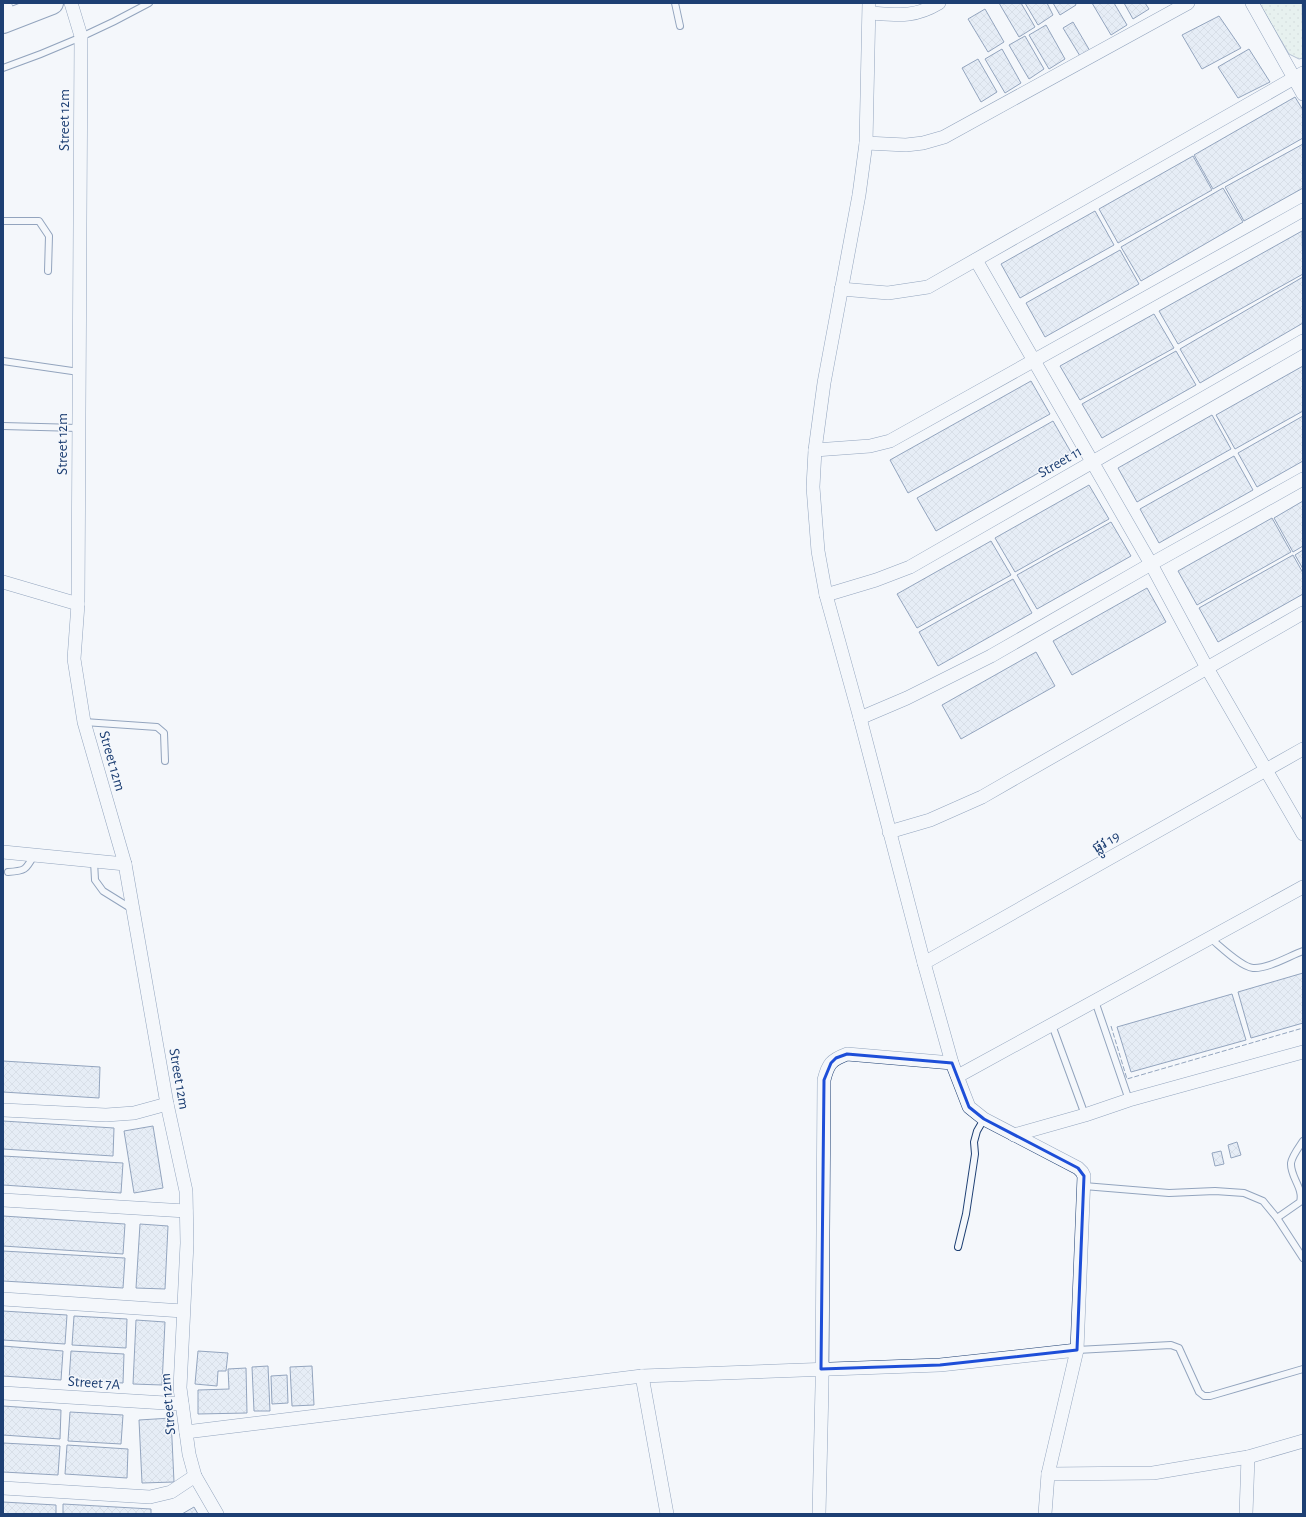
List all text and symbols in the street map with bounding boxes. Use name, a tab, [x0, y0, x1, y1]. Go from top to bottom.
street label: Street 12m	[57, 89, 72, 151]
street label: Street 12m	[55, 413, 70, 475]
street label: Street 11	[1035, 443, 1085, 481]
street label: Street 12m	[96, 729, 128, 793]
street label: ផ្លូវ 19	[1090, 828, 1125, 860]
street label: Street 12m	[166, 1047, 192, 1111]
street label: Street 12m	[158, 1373, 178, 1435]
street label: Street 7A	[67, 1374, 121, 1392]

